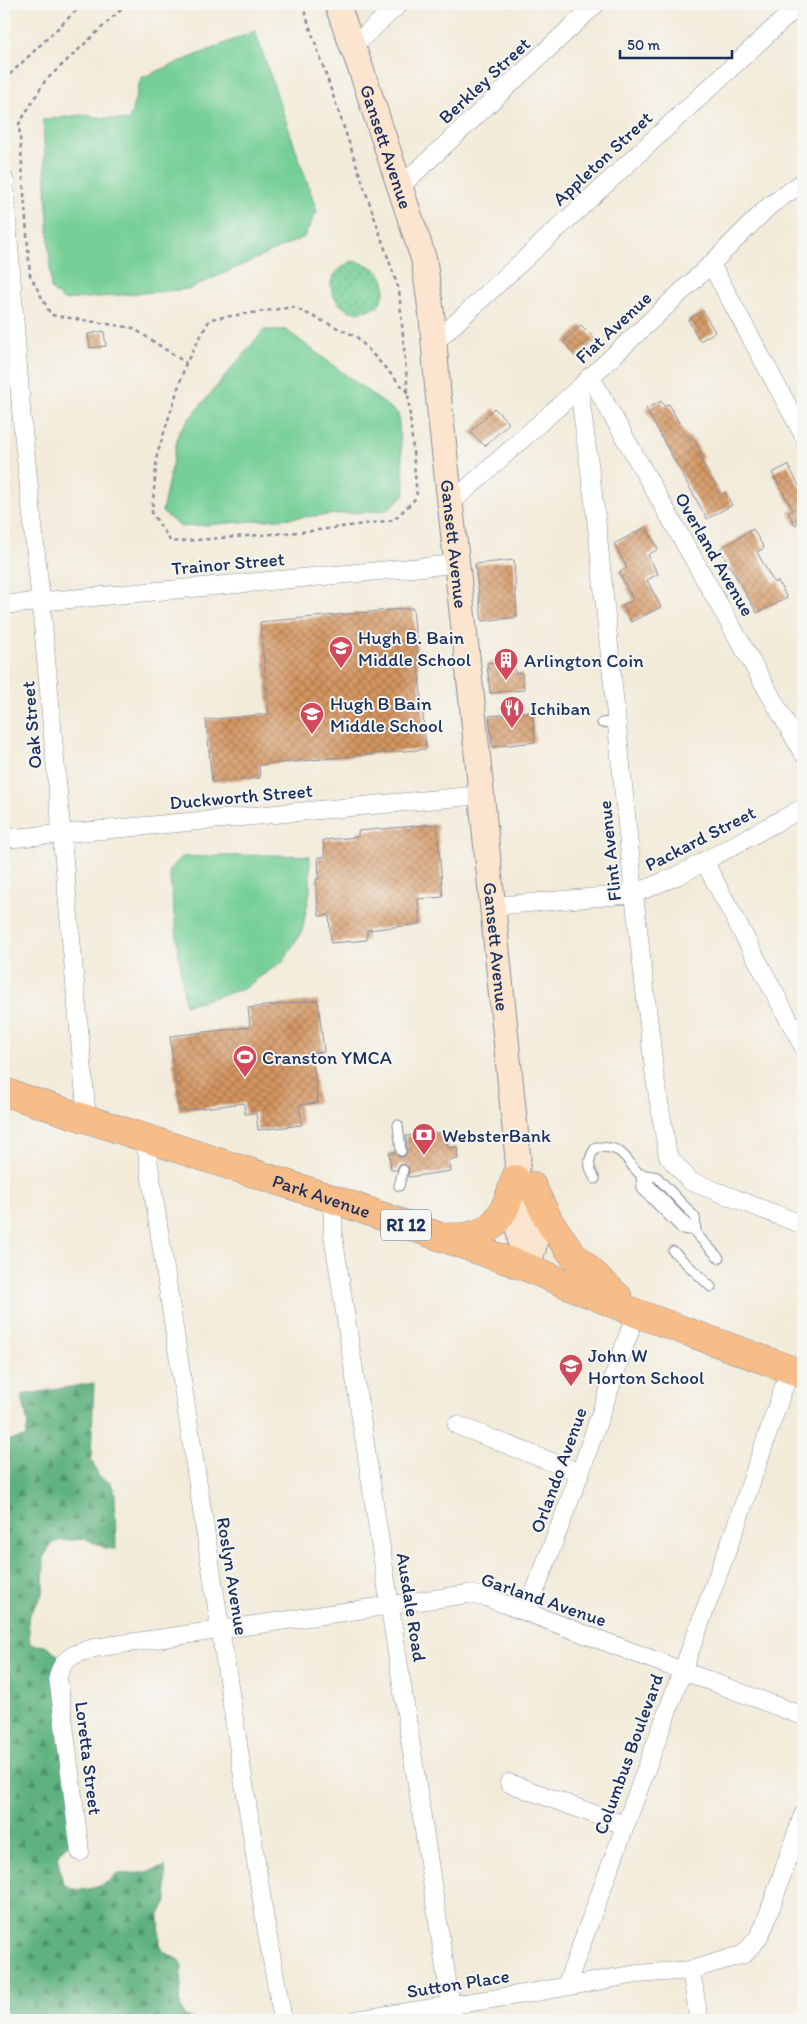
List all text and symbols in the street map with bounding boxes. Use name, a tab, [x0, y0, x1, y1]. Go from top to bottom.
scale bar	[620, 28, 732, 60]
street label: Berkley Street	[434, 32, 535, 129]
text: 50 m	[627, 36, 660, 54]
street label: Gansett Avenue	[355, 82, 417, 212]
street label: Appleton Street	[548, 106, 657, 210]
street label: Fiat Avenue	[570, 286, 656, 368]
street label: Gansett Avenue	[436, 478, 473, 610]
street label: Overland Avenue	[670, 488, 759, 620]
street label: Trainor Street	[171, 547, 286, 580]
place label: Hugh B. Bain Middle School	[358, 626, 472, 671]
school or university icon: Hugh B. Bain Middle School	[328, 635, 354, 669]
building icon: Arlington Coin	[493, 647, 519, 681]
place label: Arlington Coin	[524, 649, 644, 672]
street label: Oak Street	[16, 680, 47, 770]
place label: Hugh B Bain Middle School	[330, 692, 444, 737]
restaurant icon: Ichiban	[499, 695, 525, 729]
place label: Ichiban	[530, 697, 591, 720]
school or university icon: Hugh B Bain Middle School	[299, 701, 325, 735]
street label: Duckworth Street	[169, 779, 314, 814]
street label: Flint Avenue	[593, 800, 626, 902]
street label: Packard Street	[641, 801, 759, 876]
street label: Gansett Avenue	[478, 881, 514, 1012]
sports icon: Cranston YMCA	[232, 1044, 258, 1078]
place label: Cranston YMCA	[262, 1046, 392, 1069]
bank icon: WebsterBank	[411, 1122, 437, 1156]
place label: WebsterBank	[442, 1124, 551, 1147]
street label: Park Avenue	[269, 1169, 374, 1223]
road number: RI 12	[381, 1210, 431, 1240]
place label: John W Horton School	[588, 1344, 705, 1389]
school or university icon: John W Horton School	[558, 1353, 584, 1387]
street label: Orlando Avenue	[525, 1404, 592, 1536]
street label: Roslyn Avenue	[212, 1515, 253, 1637]
street label: Ausdale Road	[392, 1551, 432, 1664]
street label: Garland Avenue	[478, 1567, 610, 1632]
street label: Columbus Boulevard	[589, 1671, 668, 1838]
street label: Loretta Street	[70, 1700, 107, 1816]
street label: Sutton Place	[405, 1964, 511, 2003]

